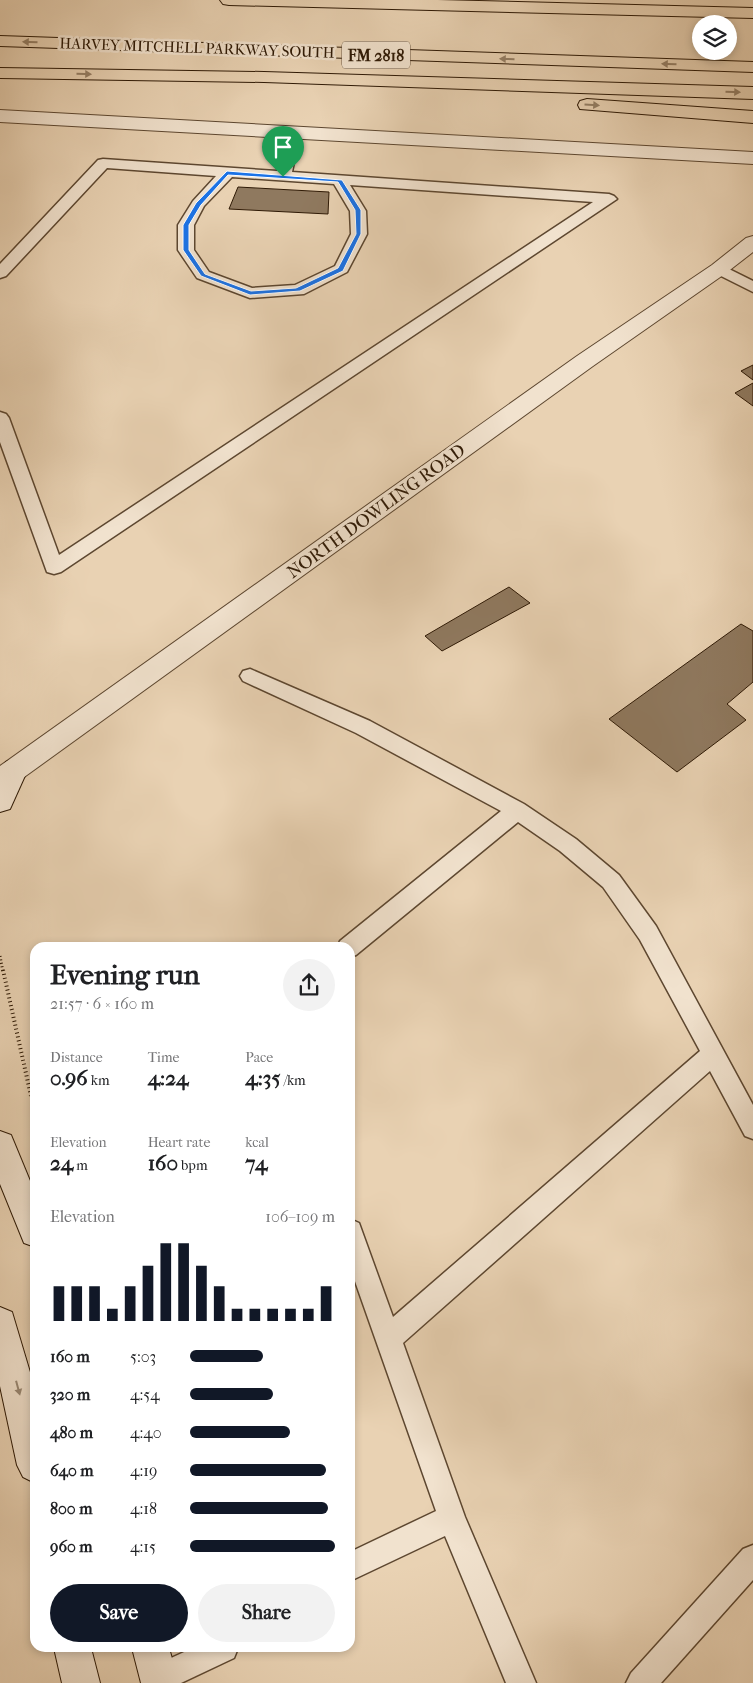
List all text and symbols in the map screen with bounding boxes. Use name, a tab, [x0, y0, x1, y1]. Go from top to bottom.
map controls	[692, 15, 737, 60]
button: layers	[692, 15, 737, 60]
street label: HARVEY MITCHELL PARKWAY SOUTH	[59, 34, 335, 62]
one-way arrow	[21, 38, 37, 46]
road number: FM 2818	[342, 42, 410, 68]
one-way arrow	[499, 55, 515, 63]
one-way arrow	[661, 60, 677, 68]
one-way arrow	[76, 70, 92, 78]
one-way arrow	[725, 88, 741, 96]
one-way arrow	[584, 102, 600, 110]
pin	[262, 126, 304, 177]
icon: arrive	[269, 133, 297, 161]
street label: NORTH DOWLING ROAD	[283, 440, 470, 583]
text: Evening run	[50, 958, 200, 991]
button: share	[283, 959, 335, 1011]
text: 21:57 · 6 × 160 m	[50, 994, 154, 1013]
text: Distance	[50, 1049, 103, 1066]
text: Time	[148, 1049, 179, 1066]
text: Pace	[245, 1049, 273, 1066]
text: 0.96	[50, 1066, 88, 1090]
text: 4:24	[148, 1066, 188, 1090]
text: 4:35	[245, 1066, 281, 1090]
text: km	[88, 1072, 110, 1089]
text: /km	[281, 1072, 306, 1089]
text: Elevation	[50, 1134, 107, 1151]
text: Heart rate	[148, 1134, 210, 1151]
text: kcal	[245, 1134, 269, 1151]
text: 24	[50, 1151, 73, 1175]
text: 160	[148, 1151, 178, 1175]
text: 74	[245, 1151, 267, 1175]
text: m	[73, 1157, 88, 1174]
text: bpm	[178, 1157, 208, 1174]
text: Elevation	[50, 1207, 115, 1226]
text: 106–109 m	[265, 1207, 335, 1226]
text: 160 m	[50, 1347, 90, 1366]
text: 5:03	[130, 1347, 156, 1366]
one-way arrow	[14, 1380, 22, 1395]
text: 320 m	[50, 1385, 90, 1404]
text: 4:54	[130, 1385, 160, 1404]
text: 480 m	[50, 1423, 93, 1442]
text: 4:40	[130, 1423, 162, 1442]
text: 640 m	[50, 1461, 94, 1480]
text: 4:19	[130, 1461, 157, 1480]
text: 800 m	[50, 1499, 92, 1518]
text: 4:18	[130, 1499, 157, 1518]
text: 960 m	[50, 1537, 93, 1556]
text: 4:15	[130, 1537, 156, 1556]
button: Save	[50, 1584, 188, 1642]
button: Share	[198, 1584, 335, 1642]

